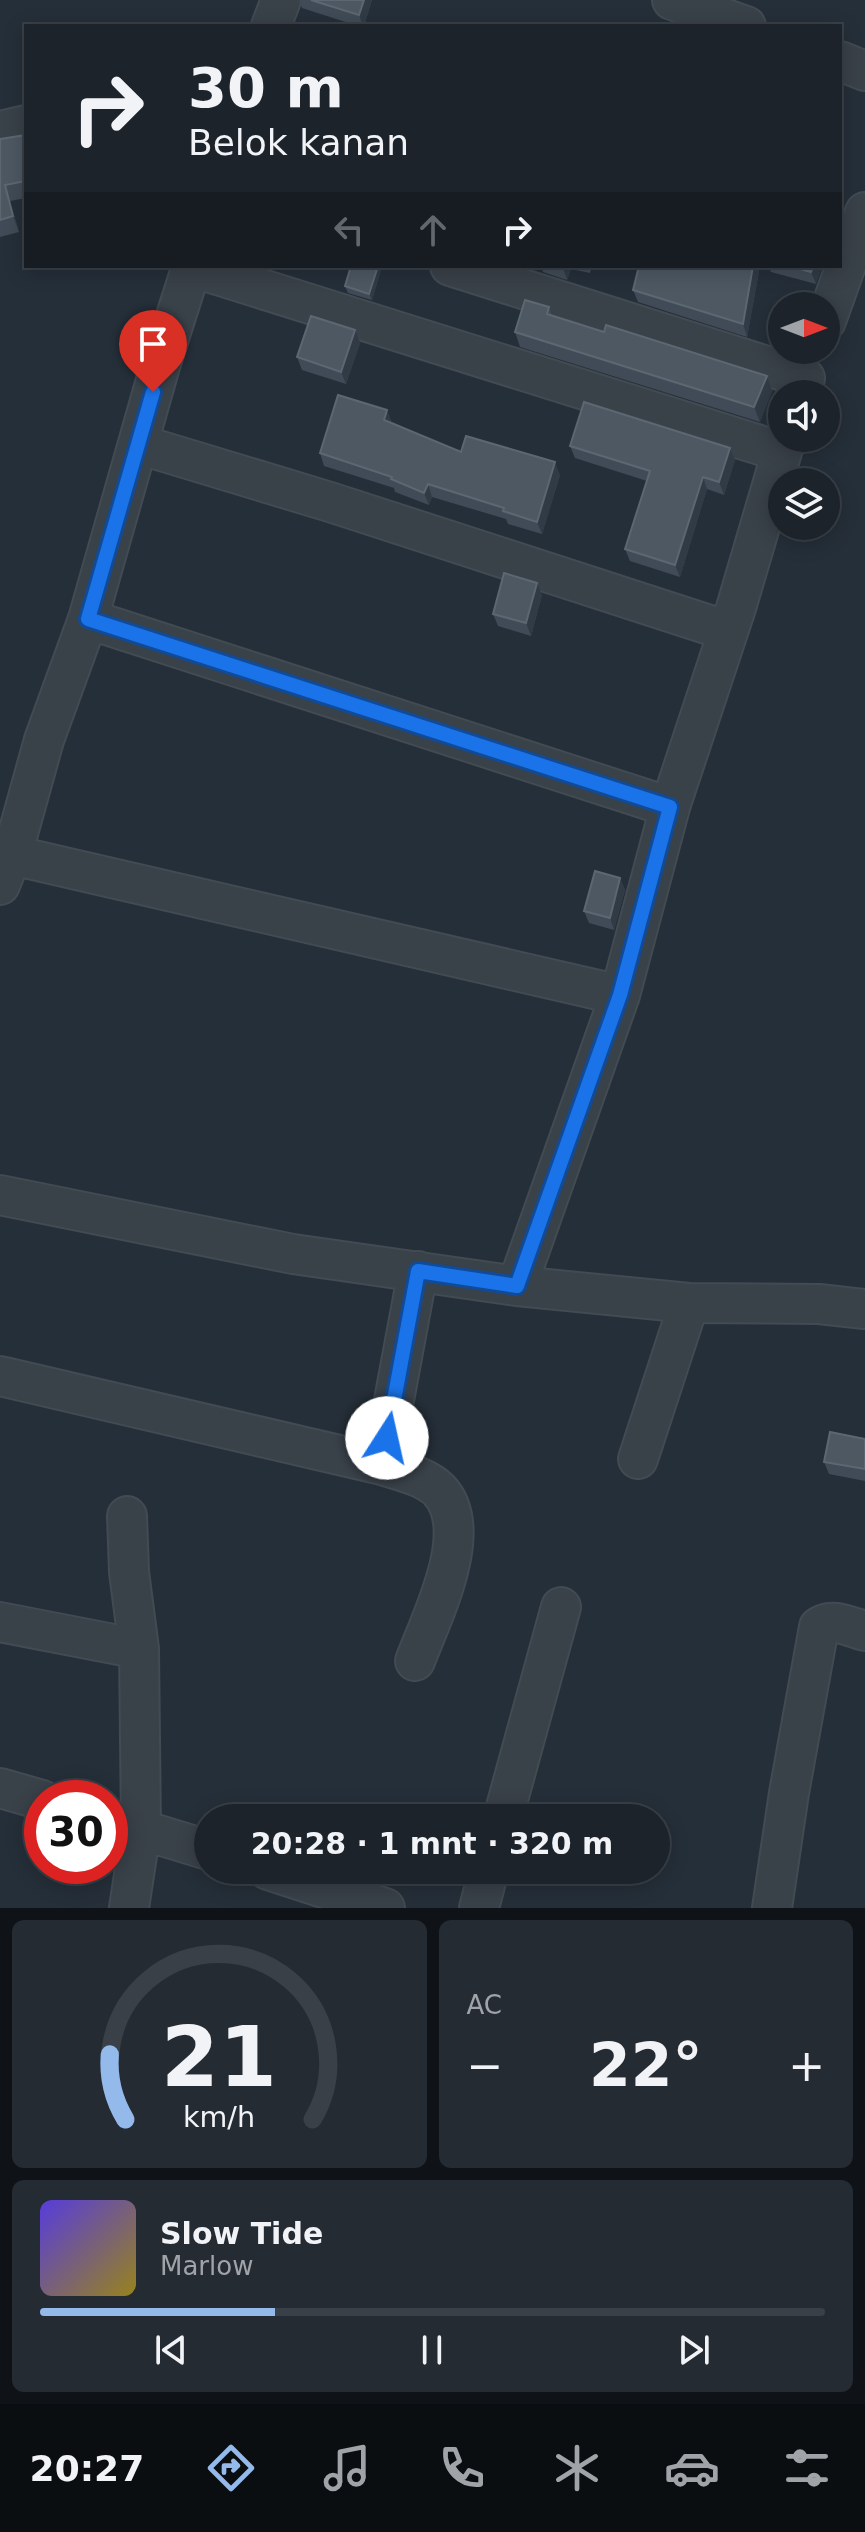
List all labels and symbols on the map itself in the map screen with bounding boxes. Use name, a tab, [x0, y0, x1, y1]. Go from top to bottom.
north arrow	[768, 292, 840, 364]
pin	[119, 310, 187, 392]
position arrow	[345, 1396, 429, 1480]
speed limit sign: 30	[24, 1780, 128, 1884]

